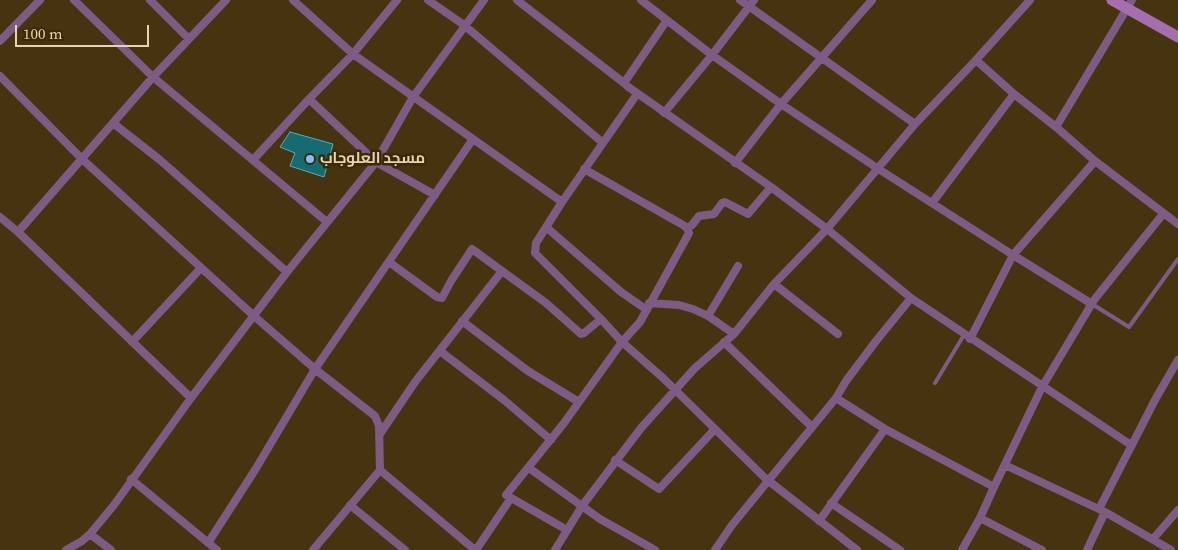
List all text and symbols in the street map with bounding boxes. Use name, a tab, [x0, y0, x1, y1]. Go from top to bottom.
scale bar	[18, 15, 151, 47]
text: 100 m	[23, 23, 63, 44]
place label: مسجد العلوجاب	[320, 150, 425, 168]
marker: مسجد العلوجاب	[304, 153, 316, 165]

